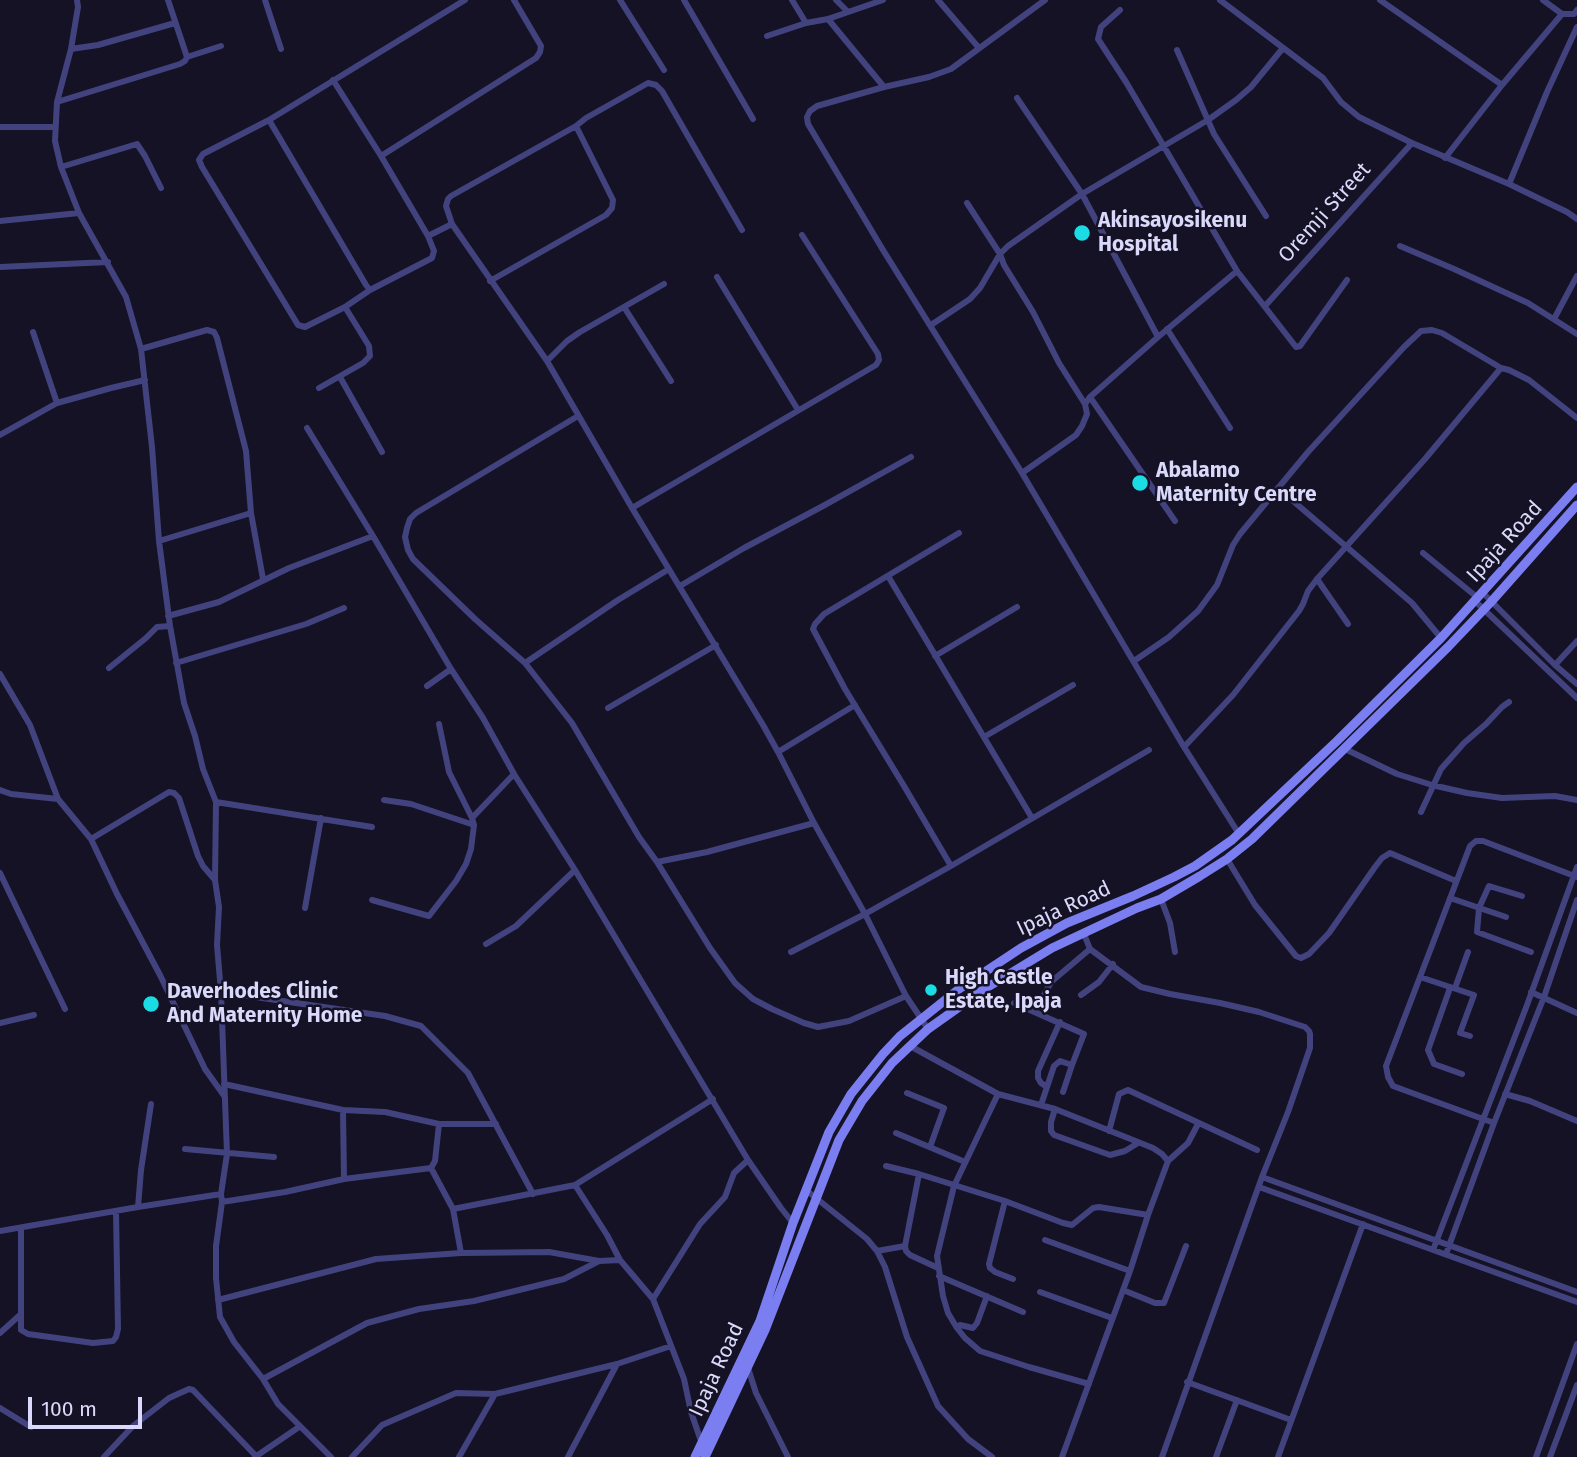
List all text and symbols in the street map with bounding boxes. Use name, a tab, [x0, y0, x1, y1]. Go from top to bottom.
street label: Oremji Street	[1274, 158, 1376, 268]
place label: Akinsayosikenu Hospital	[1098, 208, 1247, 258]
marker: Akinsayosikenu Hospital	[1072, 223, 1092, 243]
place label: Abalamo Maternity Centre	[1156, 458, 1317, 508]
marker: Abalamo Maternity Centre	[1130, 473, 1150, 493]
street label: Ipaja Road	[1462, 496, 1548, 588]
street label: Ipaja Road	[1013, 876, 1115, 942]
place label: High Castle Estate, Ipaja	[945, 965, 1062, 1015]
place label: Daverhodes Clinic And Maternity Home	[167, 979, 362, 1029]
marker: High Castle Estate, Ipaja	[923, 982, 939, 998]
marker: Daverhodes Clinic And Maternity Home	[141, 994, 161, 1014]
street label: Ipaja Road	[684, 1319, 750, 1421]
scale bar	[32, 1384, 145, 1428]
text: 100 m	[41, 1396, 97, 1422]

